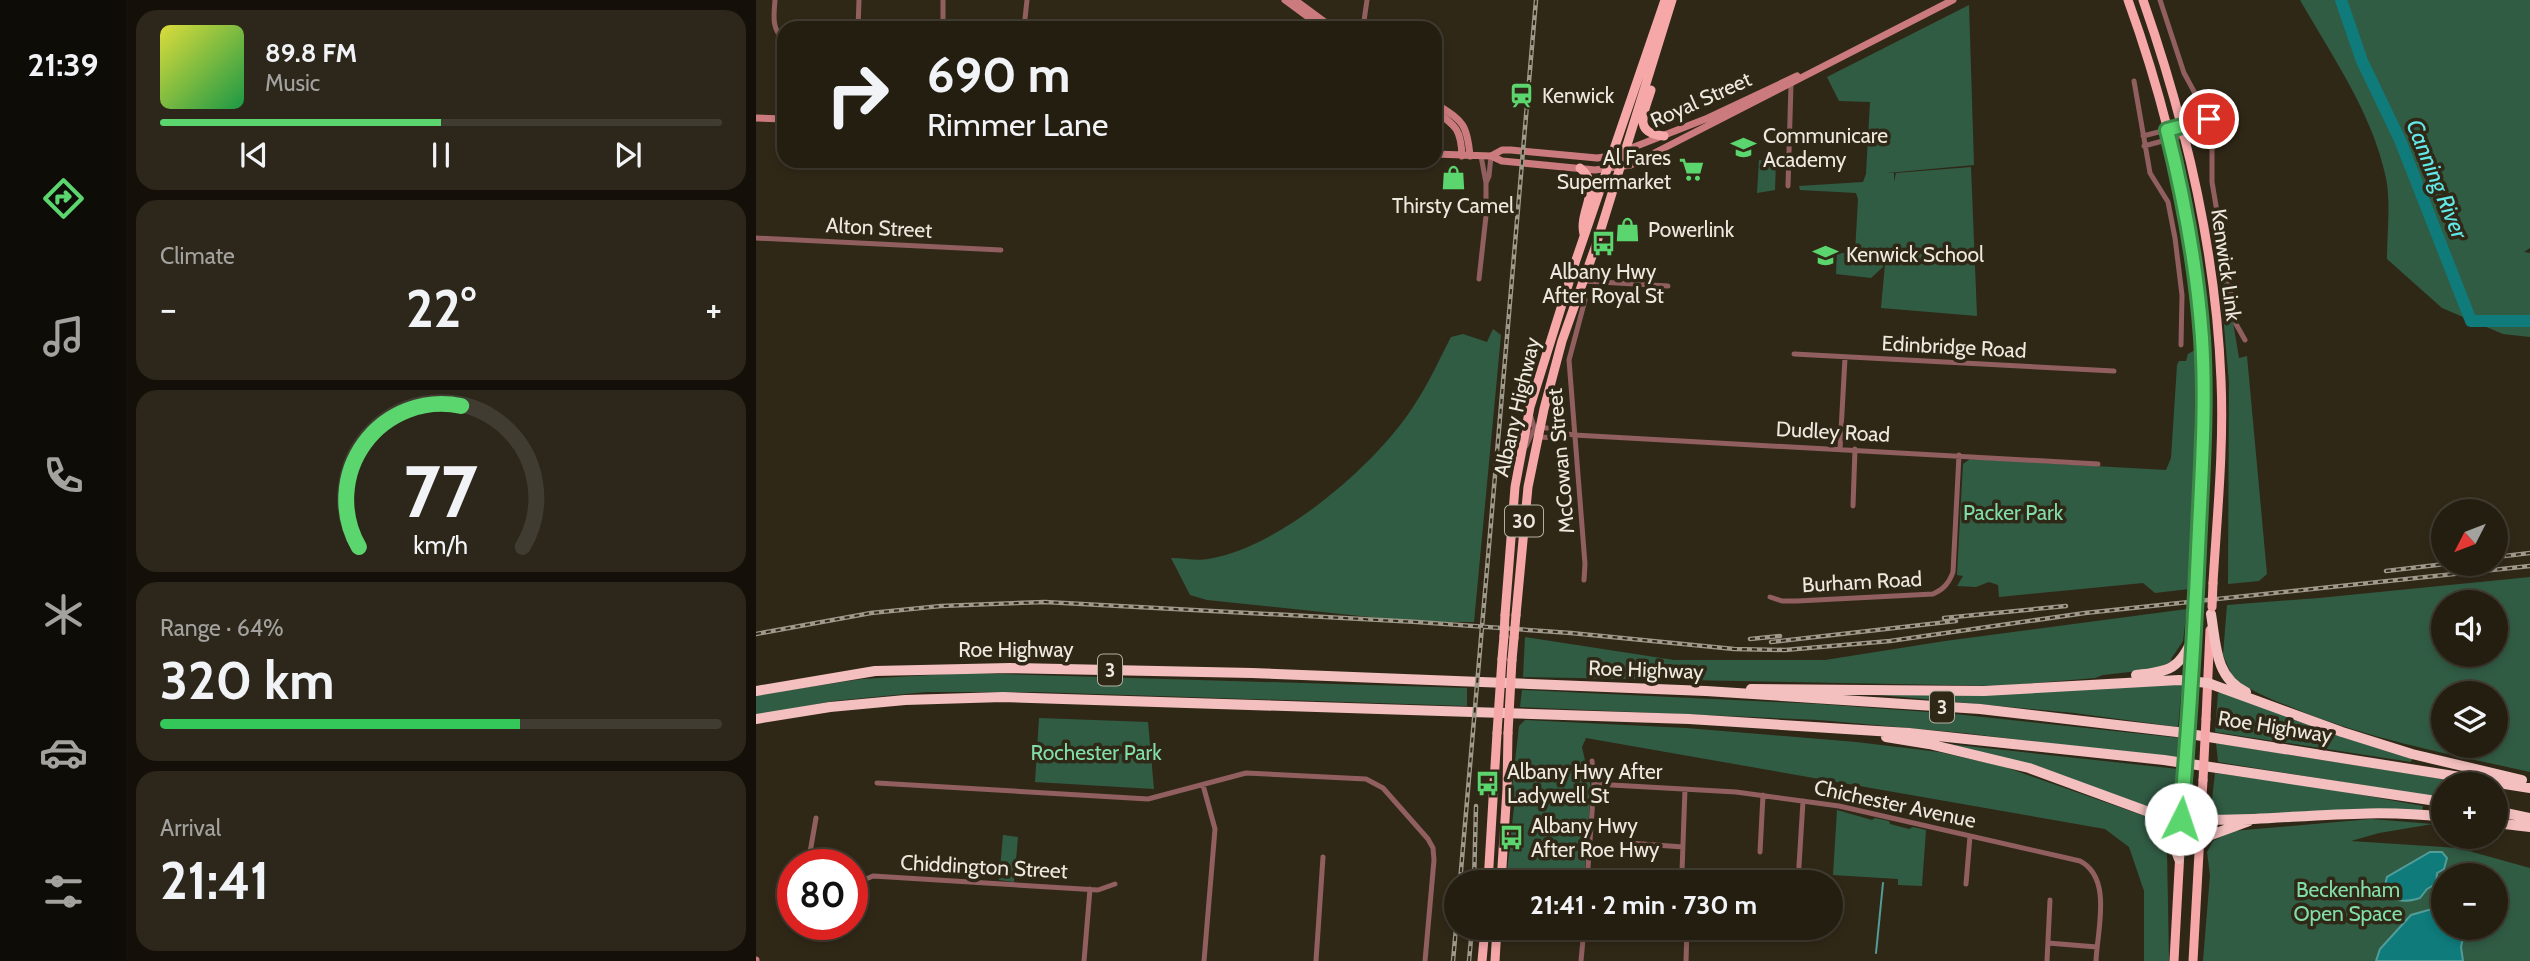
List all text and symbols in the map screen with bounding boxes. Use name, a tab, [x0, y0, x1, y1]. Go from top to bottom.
text: 89.8 FM	[265, 37, 357, 69]
text: 21:39	[27, 45, 99, 84]
text: 690 m	[927, 45, 1070, 104]
icon: right	[812, 49, 903, 140]
street label: Royal Street	[1646, 66, 1755, 133]
text: Music	[265, 69, 320, 97]
station icon: Kenwick	[1508, 82, 1536, 110]
place label: Kenwick	[1542, 83, 1615, 108]
pin	[2179, 89, 2239, 149]
icon: arrive	[2190, 100, 2228, 138]
text: Rimmer Lane	[927, 105, 1108, 144]
water label: Canning River	[2400, 115, 2474, 244]
place label: Communicare Academy	[1763, 123, 1888, 172]
school or university icon: Communicare Academy	[1729, 134, 1757, 162]
icon: previous	[235, 136, 273, 174]
icon: pause	[422, 136, 460, 174]
icon: next	[609, 136, 647, 174]
place label: Al Fares Supermarket	[1557, 145, 1671, 194]
supermarket icon: Al Fares Supermarket	[1677, 156, 1705, 184]
shop icon: Thirsty Camel	[1439, 163, 1467, 191]
icon: directions	[39, 174, 88, 223]
place label: Thirsty Camel	[1392, 193, 1514, 218]
street label: Kenwick Link	[2206, 207, 2247, 323]
street label: Alton Street	[825, 212, 933, 243]
shop icon: Powerlink	[1614, 216, 1642, 244]
place label: Powerlink	[1648, 217, 1735, 242]
bus stop icon: Albany Hwy After Royal St	[1589, 229, 1617, 257]
school or university icon: Kenwick School	[1812, 241, 1840, 269]
text: Climate	[160, 242, 235, 270]
place label: Kenwick School	[1846, 242, 1984, 267]
place label: Albany Hwy After Royal St	[1542, 259, 1664, 308]
text: 22°	[406, 277, 476, 340]
text: −	[160, 285, 177, 332]
text: +	[705, 285, 722, 332]
icon: music	[39, 312, 88, 361]
street label: Edinbridge Road	[1881, 330, 2027, 363]
street label: Albany Highway	[1488, 334, 1545, 479]
street label: McCowan Street	[1542, 387, 1579, 535]
street label: Dudley Road	[1775, 416, 1891, 447]
text: 77	[404, 447, 478, 535]
icon: phone	[39, 451, 88, 500]
north arrow	[2431, 499, 2508, 576]
map controls	[2431, 499, 2508, 940]
park label: Packer Park	[1963, 500, 2064, 525]
road number: 30	[1505, 506, 1543, 536]
text: km/h	[414, 529, 468, 559]
street label: Burham Road	[1801, 566, 1923, 597]
icon: climate	[39, 590, 88, 639]
button: sound	[2431, 590, 2508, 667]
text: Range · 64%	[160, 614, 284, 642]
street label: Roe Highway	[958, 637, 1074, 662]
text: 320 km	[160, 649, 334, 712]
road number: 3	[1098, 654, 1122, 685]
street label: Roe Highway	[1588, 655, 1705, 684]
button: layers	[2431, 681, 2508, 758]
road number: 3	[1930, 692, 1954, 722]
street label: Roe Highway	[2216, 705, 2334, 748]
icon: car	[39, 728, 88, 777]
park label: Rochester Park	[1030, 740, 1162, 765]
place label: Albany Hwy After Ladywell St	[1507, 759, 1663, 808]
bus stop icon: Albany Hwy After Ladywell St	[1473, 770, 1501, 798]
button: +	[2431, 772, 2508, 849]
street label: Chichester Avenue	[1812, 774, 1979, 833]
position arrow	[2144, 782, 2218, 856]
place label: Albany Hwy After Roe Hwy	[1531, 813, 1660, 862]
text: Arrival	[160, 814, 221, 842]
bus stop icon: Albany Hwy After Roe Hwy	[1497, 824, 1525, 852]
text: 21:41	[160, 849, 269, 912]
speed limit sign: 80	[777, 849, 868, 940]
street label: Chiddington Street	[900, 850, 1068, 883]
button: −	[2431, 863, 2508, 940]
icon: filters	[39, 867, 88, 916]
park label: Beckenham Open Space	[2294, 877, 2403, 926]
text: 21:41 · 2 min · 730 m	[1530, 889, 1757, 921]

